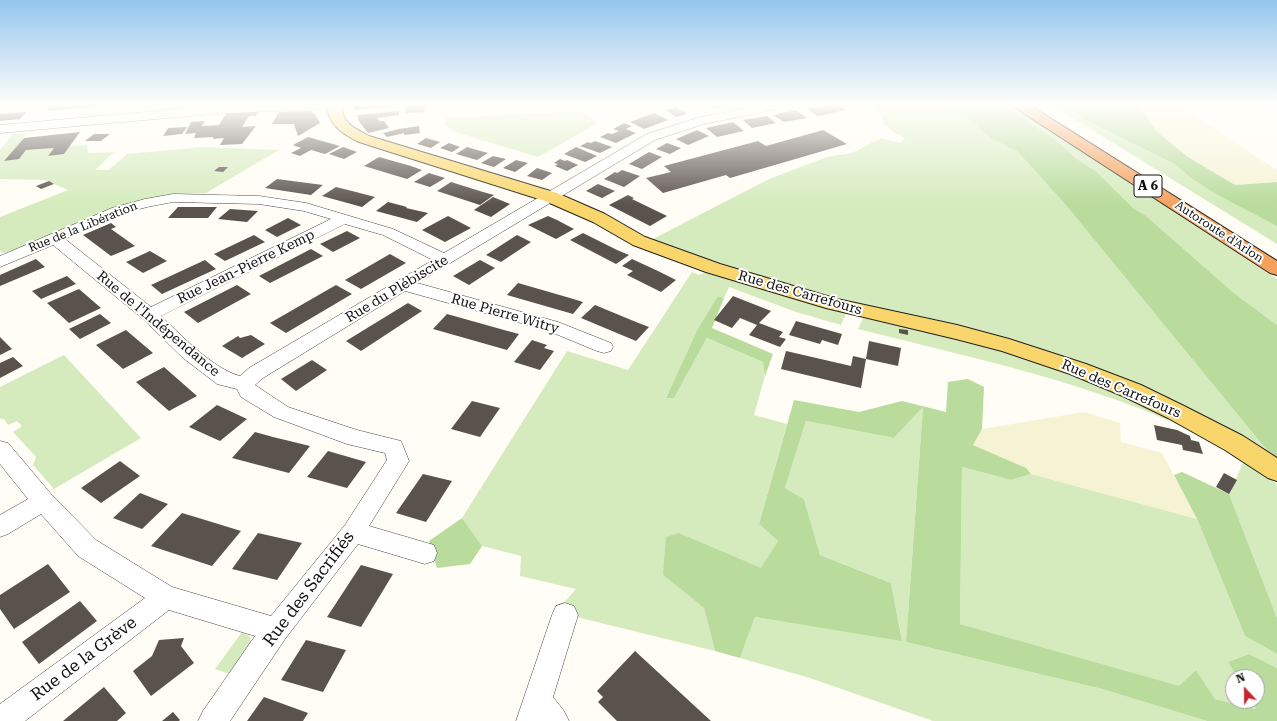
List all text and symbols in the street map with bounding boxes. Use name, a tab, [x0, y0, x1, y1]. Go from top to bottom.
road number: A 6	[1134, 175, 1162, 197]
street label: Autoroute d'Arlon	[1172, 198, 1266, 266]
street label: Rue de la Libération	[27, 199, 139, 255]
street label: Rue Jean-Pierre Kemp	[175, 226, 317, 308]
street label: Rue du Plébiscite	[343, 252, 451, 326]
street label: Rue des Carrefours	[736, 267, 864, 319]
street label: Rue de l'Indépendance	[93, 268, 223, 380]
street label: Rue Pierre Witry	[449, 291, 561, 337]
street label: Rue des Carrefours	[1059, 356, 1183, 422]
street label: Rue des Sacrifiés	[259, 527, 359, 651]
street label: Rue de la Grève	[27, 613, 141, 705]
north arrow	[1225, 669, 1265, 709]
text: N	[1234, 671, 1247, 686]

